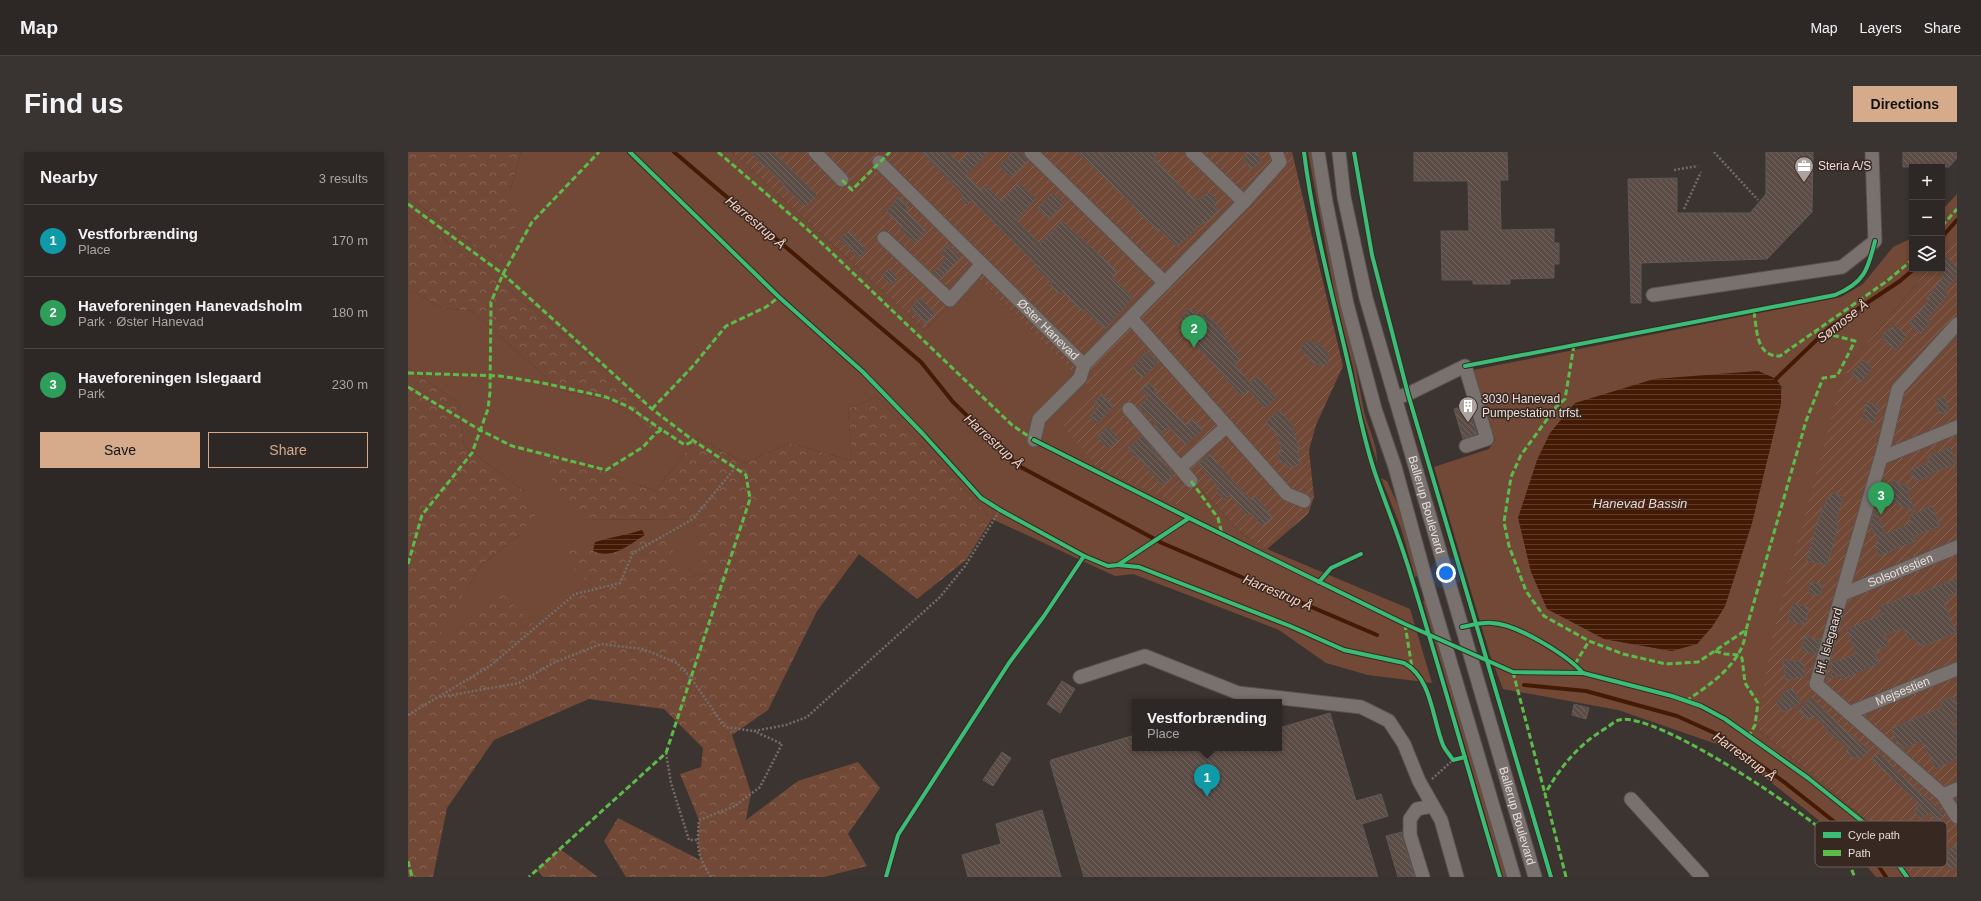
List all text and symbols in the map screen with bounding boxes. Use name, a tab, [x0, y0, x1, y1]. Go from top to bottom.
text: Map	[20, 17, 58, 38]
text: Map	[1810, 20, 1838, 36]
text: Layers	[1860, 20, 1902, 36]
text: Share	[1924, 20, 1961, 36]
button: Directions	[1853, 86, 1957, 122]
text: Find us	[24, 88, 124, 119]
office icon: Steria A/S	[1793, 155, 1815, 183]
place label: Steria A/S	[1818, 159, 1871, 173]
map controls	[1909, 164, 1945, 272]
button: +	[1909, 164, 1945, 200]
text: Nearby	[40, 168, 98, 187]
text: 3 results	[319, 171, 368, 186]
water label: Harrestrup Å	[723, 193, 789, 252]
button: −	[1909, 200, 1945, 236]
text: Vestforbrænding	[78, 225, 198, 242]
text: 1	[49, 233, 57, 248]
text: 170 m	[332, 233, 368, 248]
button: layers	[1909, 236, 1945, 272]
text: Place	[78, 242, 111, 257]
street label: Øster Hanevad	[1014, 296, 1082, 363]
text: Haveforeningen Hanevadsholm	[78, 297, 302, 314]
water label: Sømose Å	[1814, 297, 1871, 346]
text: 2	[49, 305, 57, 320]
text: 180 m	[332, 305, 368, 320]
text: Park · Øster Hanevad	[78, 314, 204, 329]
pin: 2	[1181, 315, 1207, 348]
text: Haveforeningen Islegaard	[78, 369, 261, 386]
text: 3	[49, 377, 57, 392]
text: 230 m	[332, 377, 368, 392]
text: Park	[78, 386, 105, 401]
place label: 3030 Hanevad Pumpestation trfst.	[1482, 392, 1582, 420]
building icon: 3030 Hanevad Pumpestation trfst.	[1457, 395, 1479, 423]
water label: Harrestrup Å	[961, 411, 1026, 472]
button: Save	[40, 432, 200, 468]
button: Share	[208, 432, 368, 468]
street label: Ballerup Boulevard	[1405, 454, 1447, 555]
pin: 3	[1868, 482, 1894, 515]
water label: Hanevad Bassin	[1593, 496, 1687, 511]
street label: Solsortestien	[1866, 551, 1935, 590]
your location	[1436, 563, 1456, 583]
water label: Harrestrup Å	[1241, 571, 1315, 614]
street label: Hf. Islegaard	[1813, 606, 1845, 676]
street label: Mejsestien	[1873, 674, 1932, 708]
popup	[1132, 699, 1282, 751]
text: Vestforbrænding	[1147, 709, 1267, 726]
text: Place	[1147, 726, 1180, 741]
water label: Harrestrup Å	[1710, 729, 1779, 784]
pin: 1	[1194, 764, 1220, 797]
street label: Ballerup Boulevard	[1496, 765, 1538, 866]
legend	[1815, 821, 1947, 867]
text: Cycle path	[1848, 829, 1900, 841]
text: Path	[1848, 847, 1871, 859]

